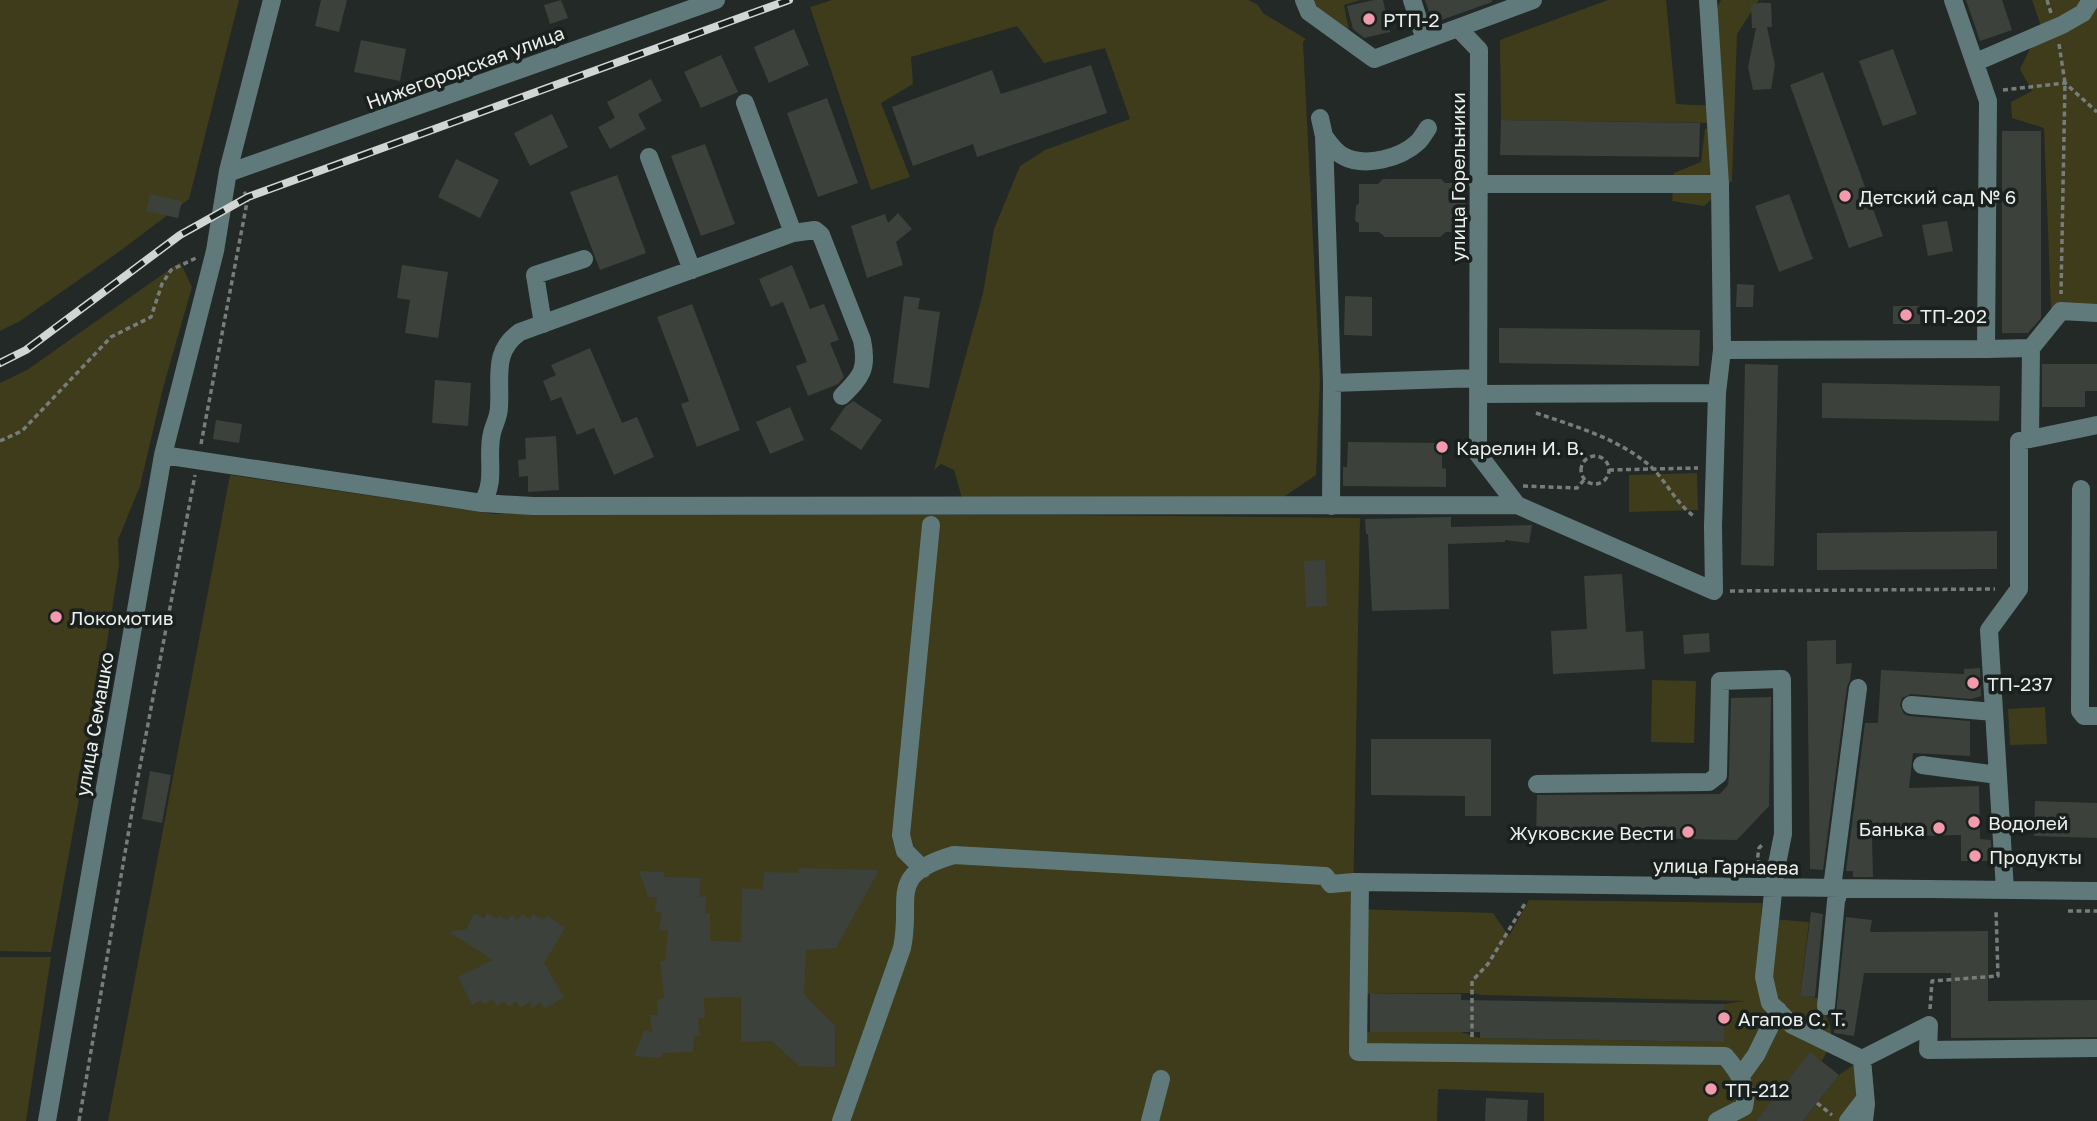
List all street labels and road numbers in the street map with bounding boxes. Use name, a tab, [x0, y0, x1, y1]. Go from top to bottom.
street label: Нижегородская улица	[363, 20, 567, 114]
street label: улица Горельники	[1446, 92, 1469, 262]
street label: улица Семашко	[70, 650, 118, 798]
street label: улица Гарнаева	[1653, 853, 1799, 879]

